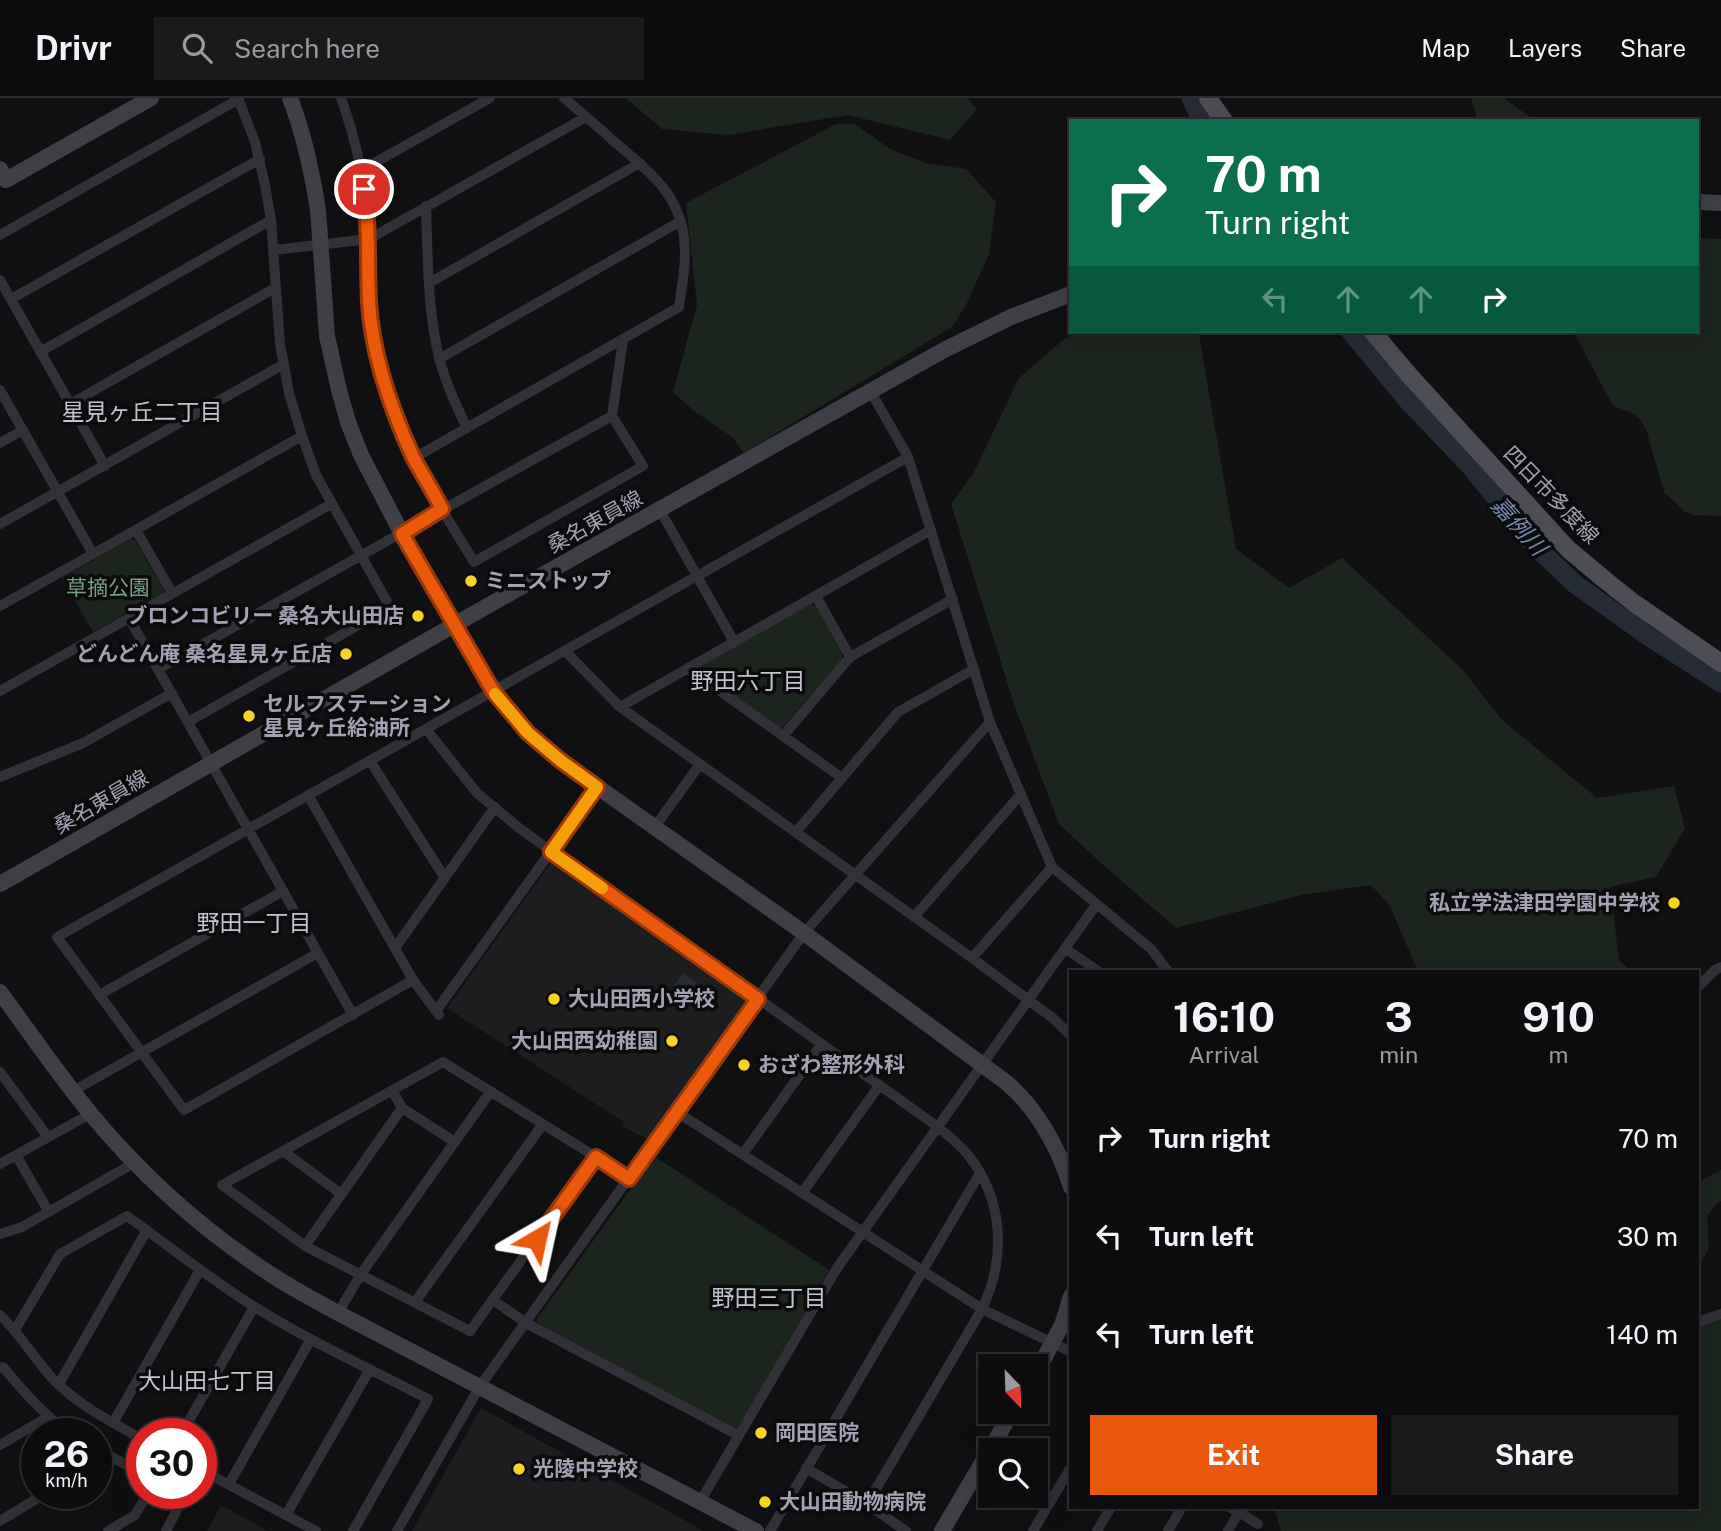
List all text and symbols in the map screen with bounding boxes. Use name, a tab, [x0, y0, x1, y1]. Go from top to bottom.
search box	[154, 17, 644, 80]
text: Drivr	[35, 29, 112, 67]
icon: search	[178, 29, 216, 67]
text: Search here	[234, 33, 380, 64]
text: Map	[1421, 34, 1470, 62]
text: Layers	[1508, 34, 1582, 62]
text: Share	[1620, 34, 1686, 62]
text: 70 m	[1205, 145, 1322, 203]
icon: right	[1090, 147, 1181, 238]
pin	[334, 159, 394, 219]
icon: arrive	[345, 170, 383, 208]
text: Turn right	[1205, 204, 1350, 241]
icon: left	[1256, 280, 1294, 318]
icon: ahead	[1329, 280, 1367, 318]
icon: ahead	[1402, 280, 1440, 318]
icon: right	[1475, 280, 1513, 318]
district label: 星見ヶ丘二丁目	[62, 398, 223, 425]
street label: 四日市多度線	[1499, 441, 1604, 549]
street label: 桑名東員線	[543, 485, 647, 558]
water label: 嘉例川	[1486, 491, 1554, 563]
place label: ミニストップ	[485, 568, 611, 593]
marker: ミニストップ	[463, 573, 479, 589]
park label: 草摘公園	[66, 575, 150, 600]
place label: ブロンコビリー 桑名大山田店	[126, 603, 404, 628]
marker: ブロンコビリー 桑名大山田店	[410, 608, 426, 624]
place label: どんどん庵 桑名星見ヶ丘店	[76, 641, 332, 666]
marker: どんどん庵 桑名星見ヶ丘店	[338, 646, 354, 662]
district label: 野田六丁目	[691, 667, 806, 694]
place label: セルフステーション 星見ヶ丘給油所	[263, 691, 452, 740]
marker: セルフステーション 星見ヶ丘給油所	[241, 708, 257, 724]
street label: 桑名東員線	[49, 764, 152, 839]
place label: 私立学法津田学園中学校	[1429, 890, 1660, 915]
marker: 私立学法津田学園中学校	[1666, 895, 1682, 911]
district label: 野田一丁目	[197, 909, 312, 936]
place label: 大山田西小学校	[568, 986, 715, 1011]
marker: 大山田西小学校	[546, 991, 562, 1007]
text: 16:10	[1173, 992, 1275, 1041]
text: 3	[1385, 992, 1413, 1041]
text: 910	[1522, 992, 1595, 1041]
place label: 大山田西幼稚園	[511, 1028, 658, 1053]
marker: 大山田西幼稚園	[664, 1033, 680, 1049]
text: Arrival	[1189, 1041, 1260, 1068]
text: min	[1379, 1041, 1418, 1068]
text: m	[1549, 1041, 1569, 1068]
place label: おざわ整形外科	[758, 1052, 905, 1077]
marker: おざわ整形外科	[736, 1057, 752, 1073]
icon: right	[1090, 1119, 1128, 1157]
text: Turn right	[1149, 1123, 1271, 1154]
text: 70 m	[1618, 1123, 1678, 1154]
position arrow	[500, 1202, 574, 1276]
icon: left	[1090, 1217, 1128, 1255]
text: Turn left	[1149, 1221, 1254, 1252]
text: 30 m	[1617, 1221, 1678, 1252]
district label: 野田三丁目	[712, 1284, 827, 1311]
icon: left	[1090, 1315, 1128, 1353]
text: Turn left	[1149, 1319, 1254, 1350]
text: 140 m	[1606, 1319, 1678, 1350]
north arrow	[978, 1354, 1048, 1424]
map controls	[978, 1354, 1048, 1508]
district label: 大山田七丁目	[138, 1367, 276, 1394]
button: Exit	[1090, 1415, 1377, 1495]
button: Share	[1391, 1415, 1678, 1495]
speed limit sign: 30	[126, 1418, 217, 1509]
place label: 岡田医院	[775, 1420, 859, 1445]
marker: 岡田医院	[753, 1425, 769, 1441]
text: 26	[44, 1434, 89, 1475]
button: search	[978, 1438, 1048, 1508]
place label: 光陵中学校	[533, 1456, 638, 1481]
marker: 光陵中学校	[511, 1461, 527, 1477]
text: km/h	[45, 1470, 88, 1491]
place label: 大山田動物病院	[779, 1489, 926, 1514]
marker: 大山田動物病院	[757, 1494, 773, 1510]

